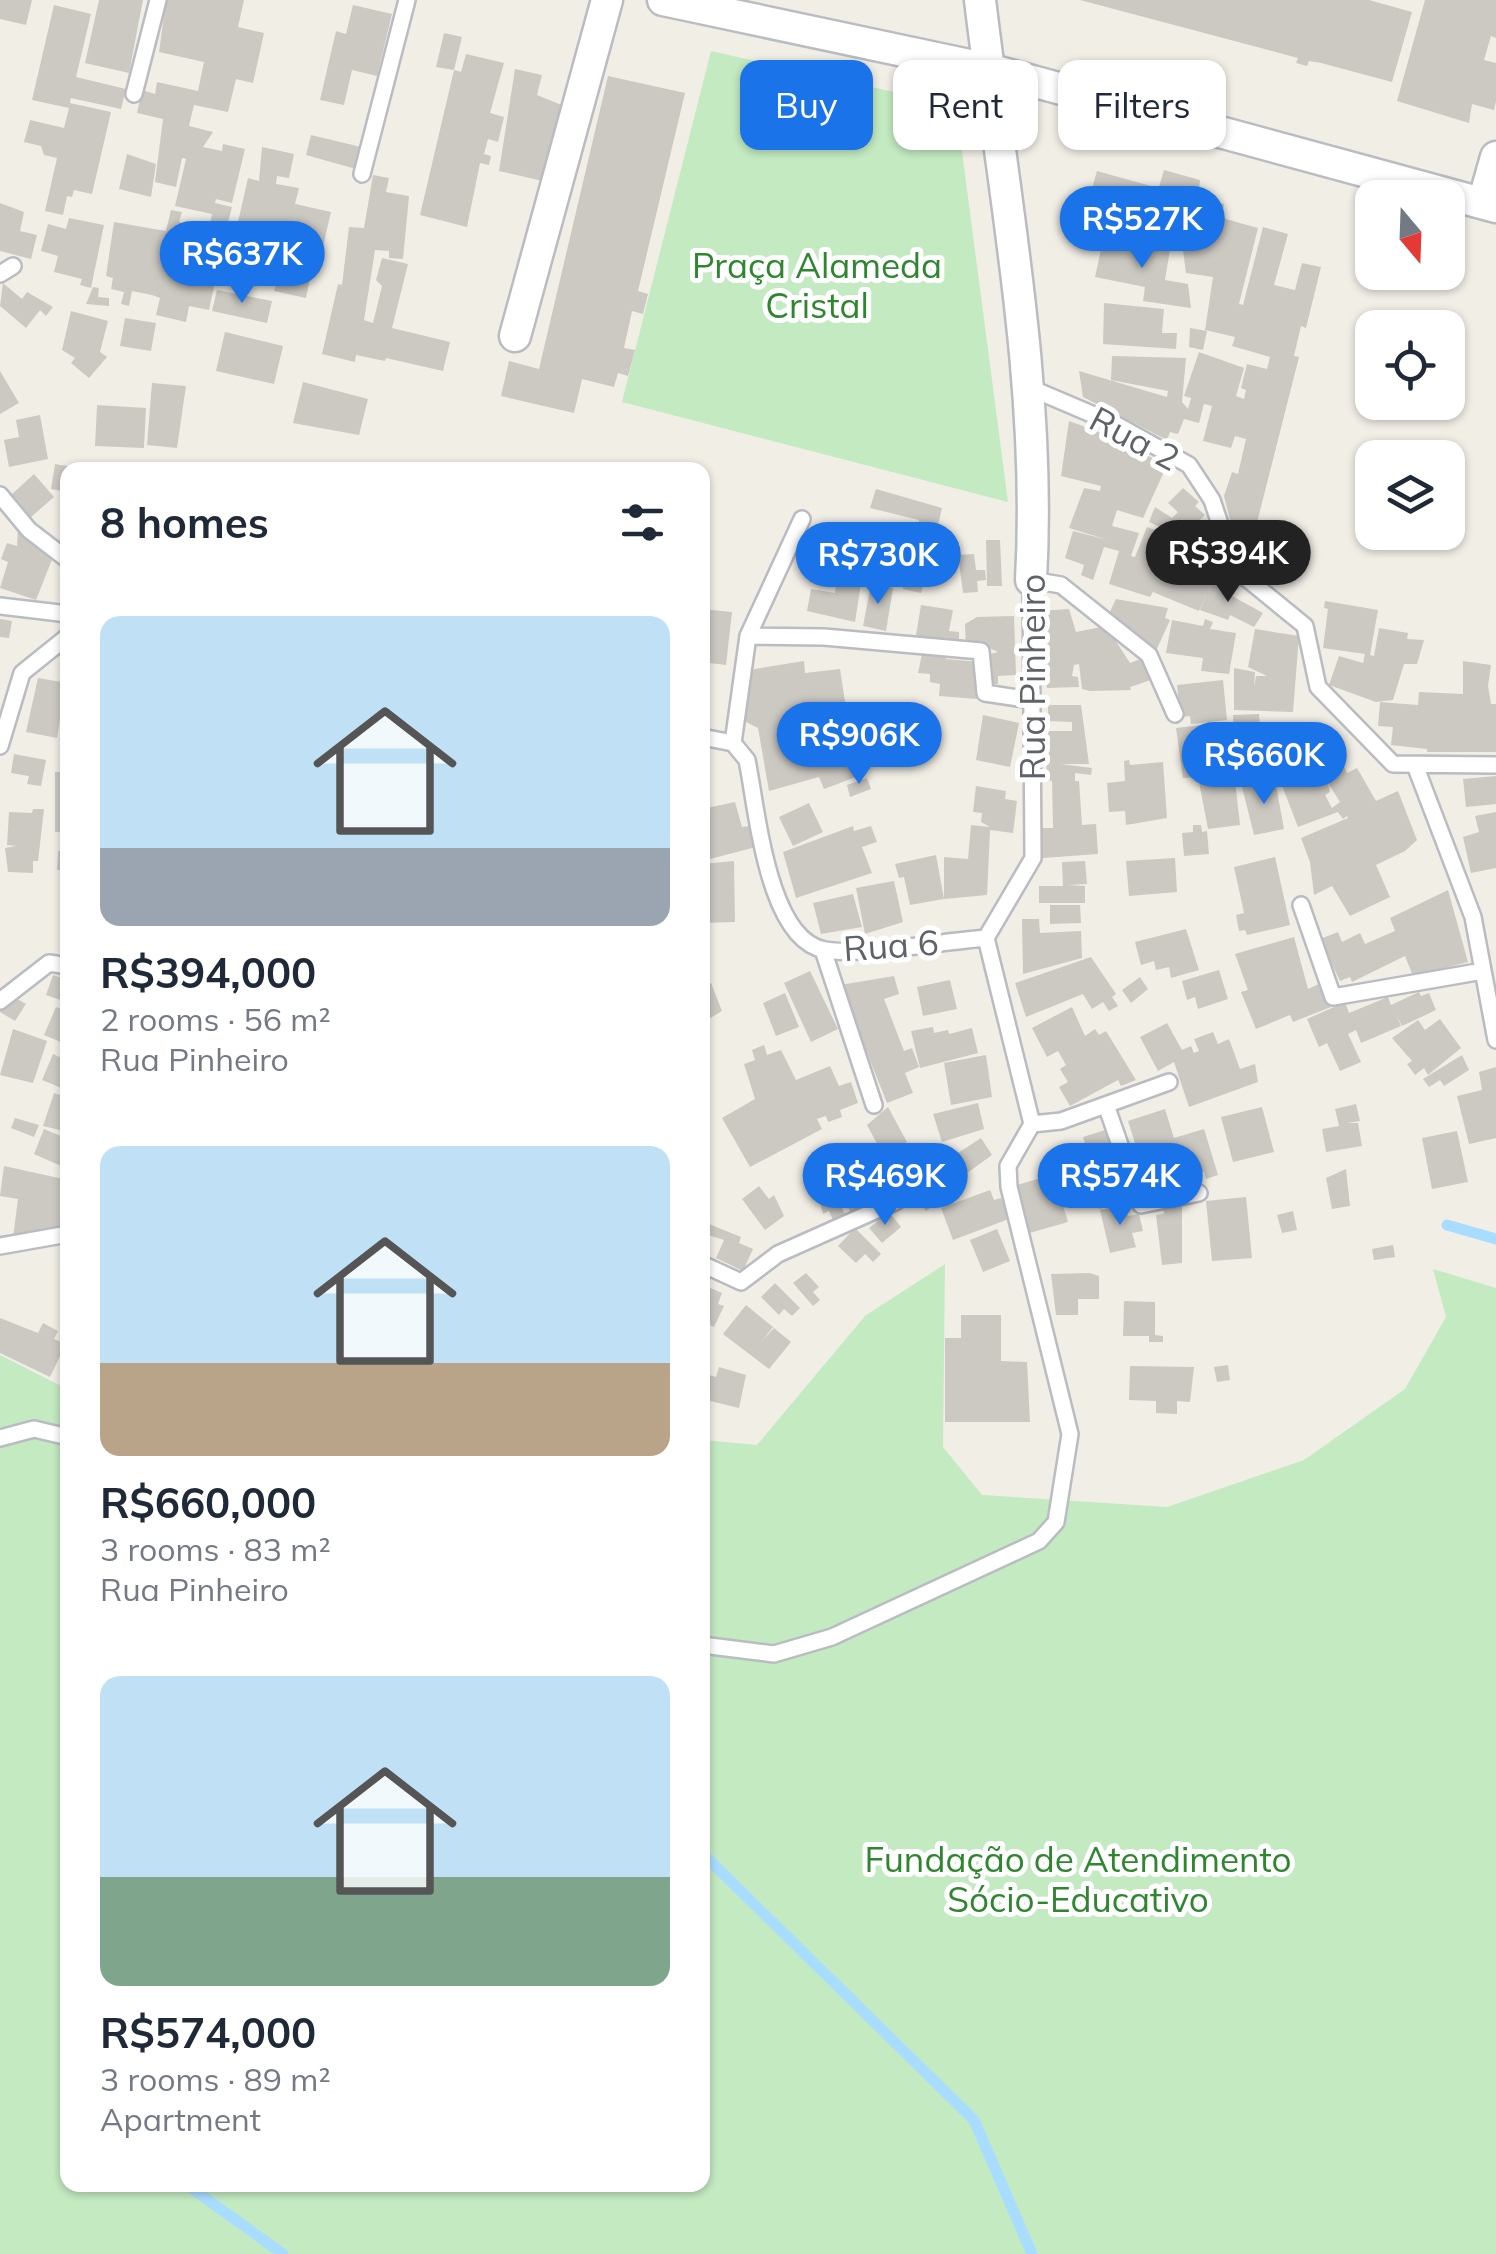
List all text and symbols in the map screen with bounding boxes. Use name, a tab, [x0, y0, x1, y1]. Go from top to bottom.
chip: Buy	[740, 60, 873, 150]
chip: Rent	[893, 60, 1038, 150]
chip: Filters	[1058, 60, 1226, 150]
north arrow	[1355, 180, 1465, 290]
map controls	[1355, 180, 1465, 550]
pin: R$527K	[1061, 186, 1223, 271]
text: R$527K	[1082, 198, 1202, 238]
pin: R$637K	[161, 221, 323, 306]
text: R$637K	[182, 233, 302, 273]
park label: Praça Alameda Cristal	[692, 243, 942, 327]
button: locate	[1355, 310, 1465, 420]
street label: Rua 2	[1082, 396, 1188, 480]
button: layers	[1355, 440, 1465, 550]
icon: filters	[615, 495, 670, 550]
text: 8 homes	[100, 496, 269, 549]
pin: R$394K	[1147, 520, 1309, 605]
pin: R$730K	[797, 522, 959, 607]
text: R$394K	[1168, 532, 1288, 572]
text: R$730K	[818, 534, 938, 574]
street label: Rua Pinheiro	[1010, 574, 1054, 780]
icon: home	[295, 681, 475, 861]
pin: R$906K	[778, 702, 940, 787]
text: R$906K	[799, 714, 919, 754]
pin: R$660K	[1183, 722, 1345, 807]
text: R$660K	[1204, 734, 1324, 774]
street label: Rua 6	[842, 920, 940, 970]
text: R$394,000	[100, 946, 316, 999]
text: 2 rooms · 56 m²	[100, 999, 331, 1039]
text: Rua Pinheiro	[100, 1039, 289, 1079]
pin: R$469K	[804, 1143, 966, 1228]
pin: R$574K	[1039, 1143, 1201, 1228]
text: R$469K	[825, 1155, 945, 1195]
text: R$574K	[1060, 1155, 1180, 1195]
icon: home	[295, 1211, 475, 1391]
text: R$660,000	[100, 1476, 316, 1529]
text: 3 rooms · 83 m²	[100, 1529, 331, 1569]
text: Rua Pinheiro	[100, 1569, 289, 1609]
icon: home	[295, 1741, 475, 1921]
park label: Fundação de Atendimento Sócio-Educativo	[864, 1837, 1292, 1921]
text: R$574,000	[100, 2006, 316, 2059]
text: 3 rooms · 89 m²	[100, 2059, 331, 2099]
text: Apartment	[100, 2099, 261, 2139]

